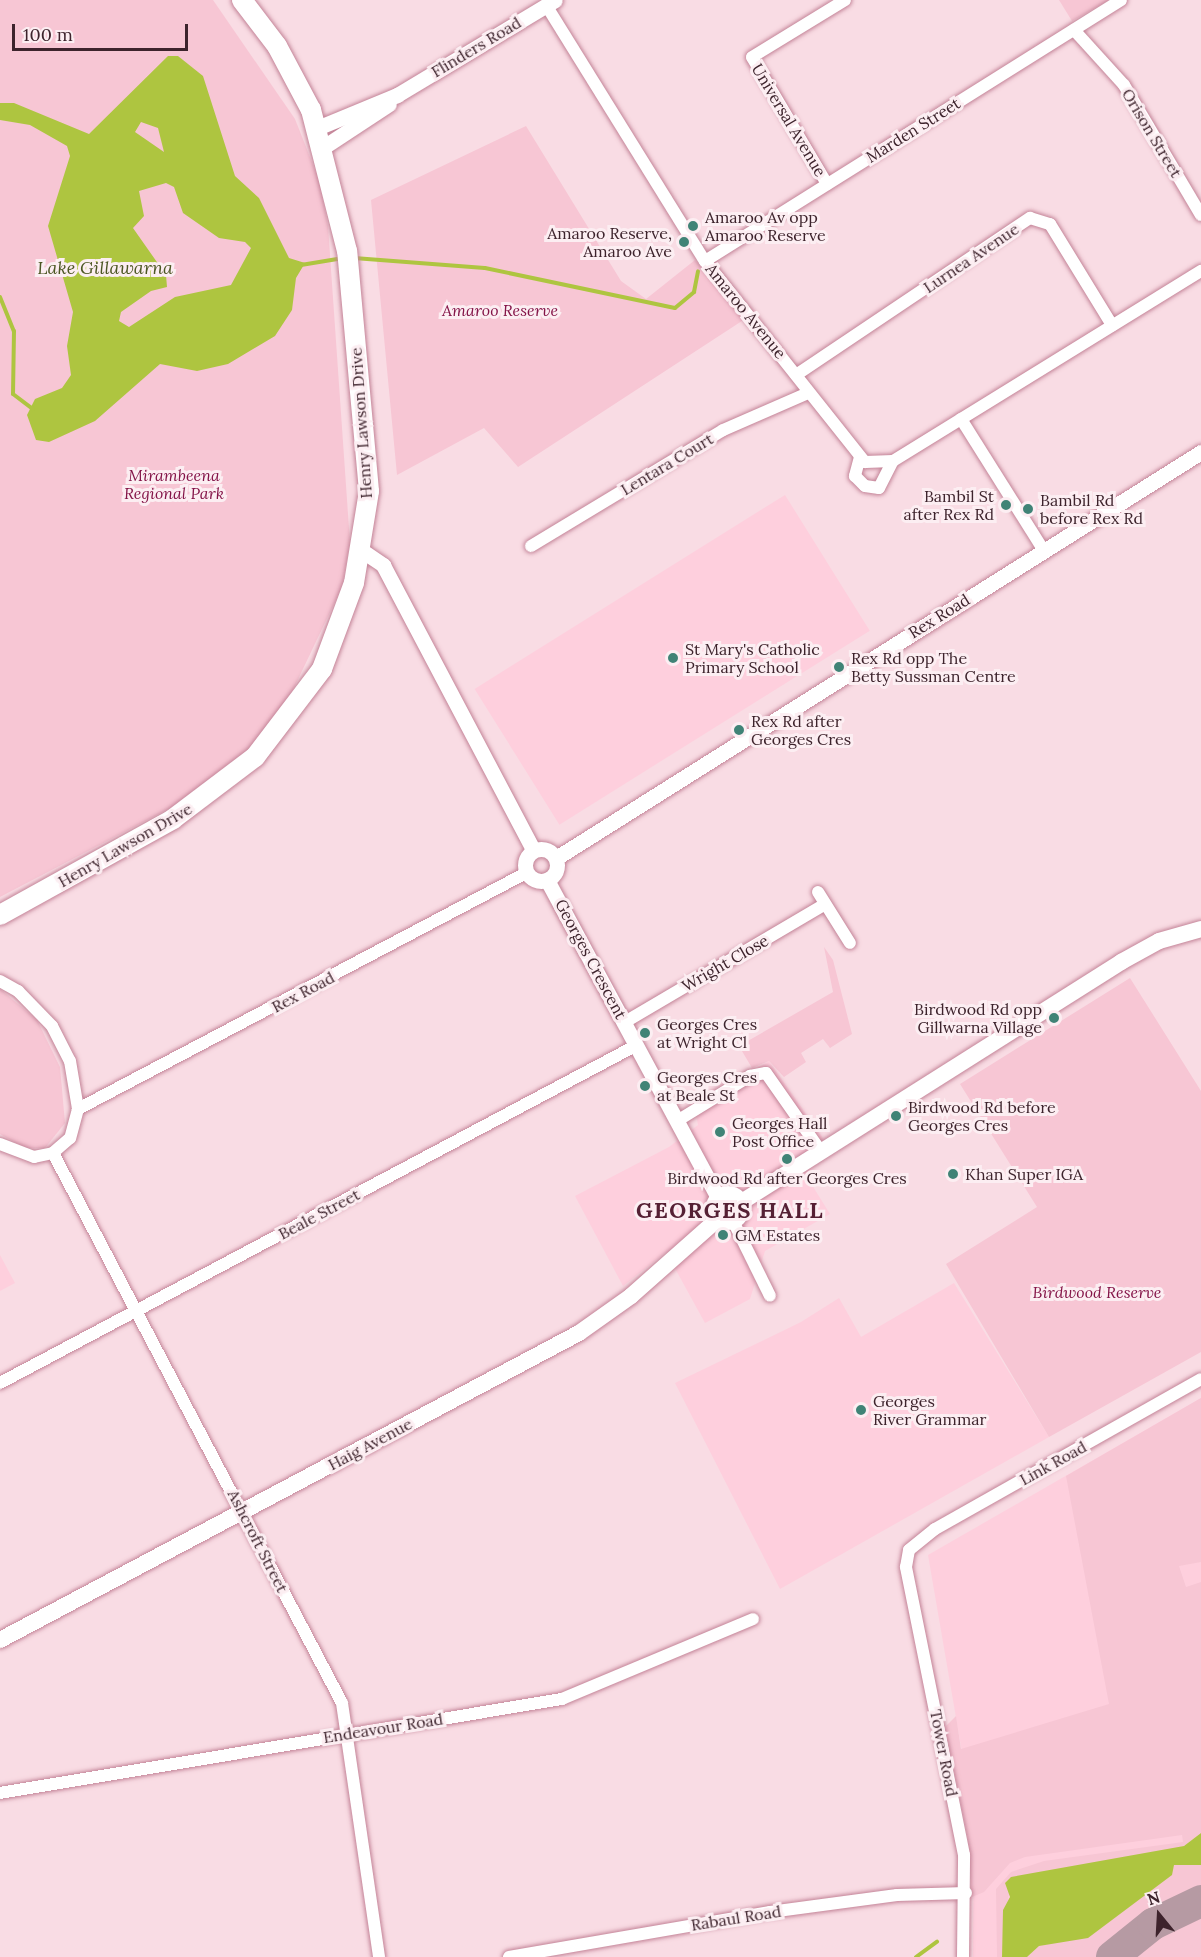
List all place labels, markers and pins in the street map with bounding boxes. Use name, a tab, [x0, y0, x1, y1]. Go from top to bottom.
place label: Amaroo Av opp Amaroo Reserve	[705, 207, 826, 245]
marker: Amaroo Av opp Amaroo Reserve	[686, 219, 700, 233]
place label: Amaroo Reserve, Amaroo Ave	[547, 223, 672, 261]
marker: Amaroo Reserve, Amaroo Ave	[677, 235, 691, 249]
place label: Bambil St after Rex Rd	[903, 486, 994, 524]
place label: Bambil Rd before Rex Rd	[1040, 490, 1143, 528]
marker: Bambil St after Rex Rd	[999, 498, 1013, 512]
marker: Bambil Rd before Rex Rd	[1021, 502, 1035, 516]
place label: St Mary's Catholic Primary School	[685, 639, 820, 677]
place label: Rex Rd opp The Betty Sussman Centre	[851, 648, 1016, 686]
marker: St Mary's Catholic Primary School	[666, 651, 680, 665]
marker: Rex Rd opp The Betty Sussman Centre	[832, 660, 846, 674]
place label: Rex Rd after Georges Cres	[751, 711, 851, 749]
marker: Rex Rd after Georges Cres	[732, 723, 746, 737]
place label: Birdwood Rd opp Gillwarna Village	[914, 999, 1042, 1037]
marker: Birdwood Rd opp Gillwarna Village	[1047, 1011, 1061, 1025]
place label: Georges Cres at Wright Cl	[657, 1014, 757, 1052]
marker: Georges Cres at Wright Cl	[638, 1026, 652, 1040]
place label: Georges Cres at Beale St	[657, 1067, 757, 1105]
marker: Georges Cres at Beale St	[638, 1079, 652, 1093]
place label: Birdwood Rd before Georges Cres	[908, 1097, 1056, 1135]
marker: Birdwood Rd before Georges Cres	[889, 1109, 903, 1123]
place label: Georges Hall Post Office	[732, 1113, 827, 1151]
marker: Georges Hall Post Office	[713, 1125, 727, 1139]
marker: Birdwood Rd after Georges Cres	[780, 1152, 794, 1166]
place label: Khan Super IGA	[965, 1164, 1083, 1184]
marker: Khan Super IGA	[946, 1167, 960, 1181]
place label: Birdwood Rd after Georges Cres	[667, 1168, 907, 1188]
place label: GM Estates	[735, 1225, 820, 1245]
marker: GM Estates	[716, 1228, 730, 1242]
place label: Georges River Grammar	[873, 1391, 986, 1429]
marker: Georges River Grammar	[854, 1403, 868, 1417]

